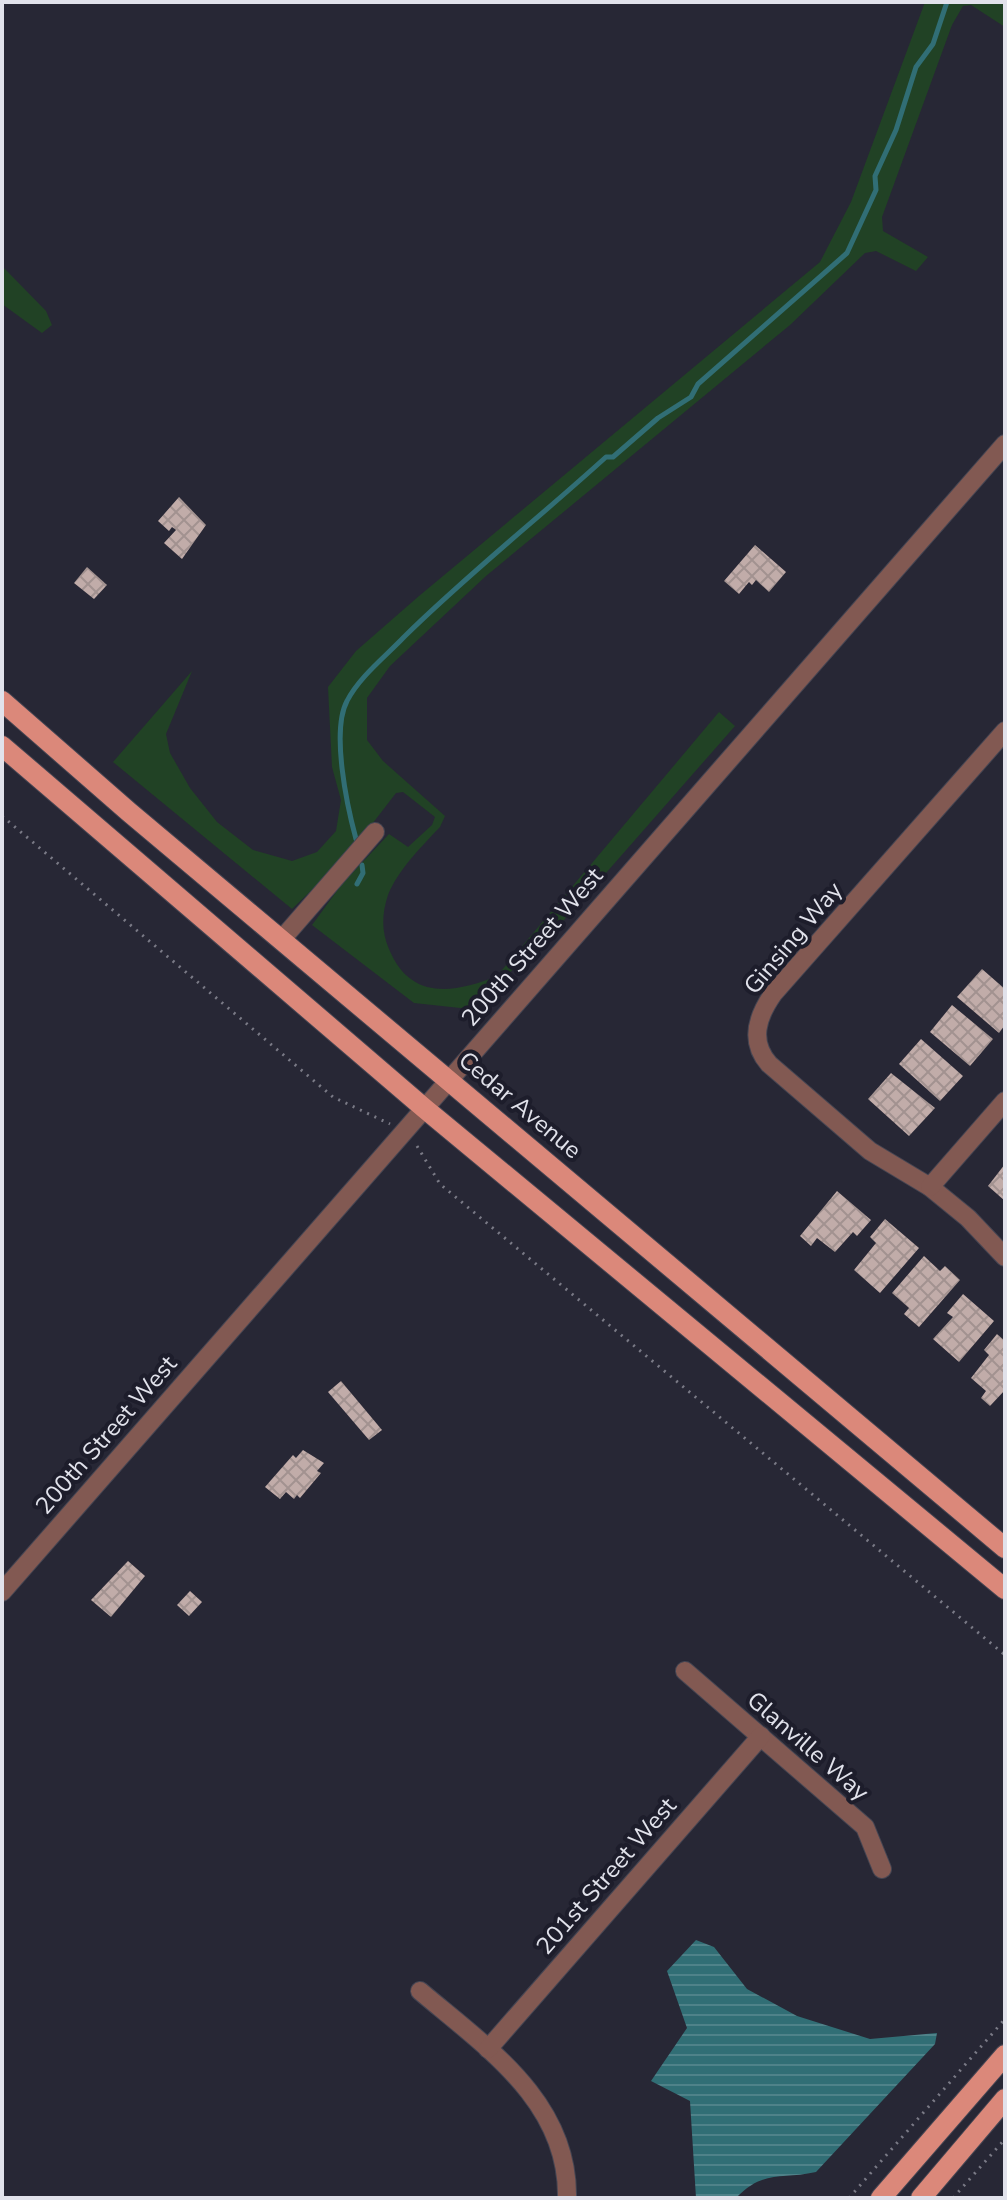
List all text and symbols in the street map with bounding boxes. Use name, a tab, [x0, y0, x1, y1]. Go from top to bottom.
street label: 200th Street West	[454, 860, 610, 1033]
street label: Ginsing Way	[737, 875, 850, 1001]
street label: Cedar Avenue	[452, 1044, 588, 1166]
street label: 200th Street West	[28, 1348, 184, 1521]
street label: Glanville Way	[740, 1684, 876, 1808]
street label: 201st Street West	[529, 1790, 684, 1961]

